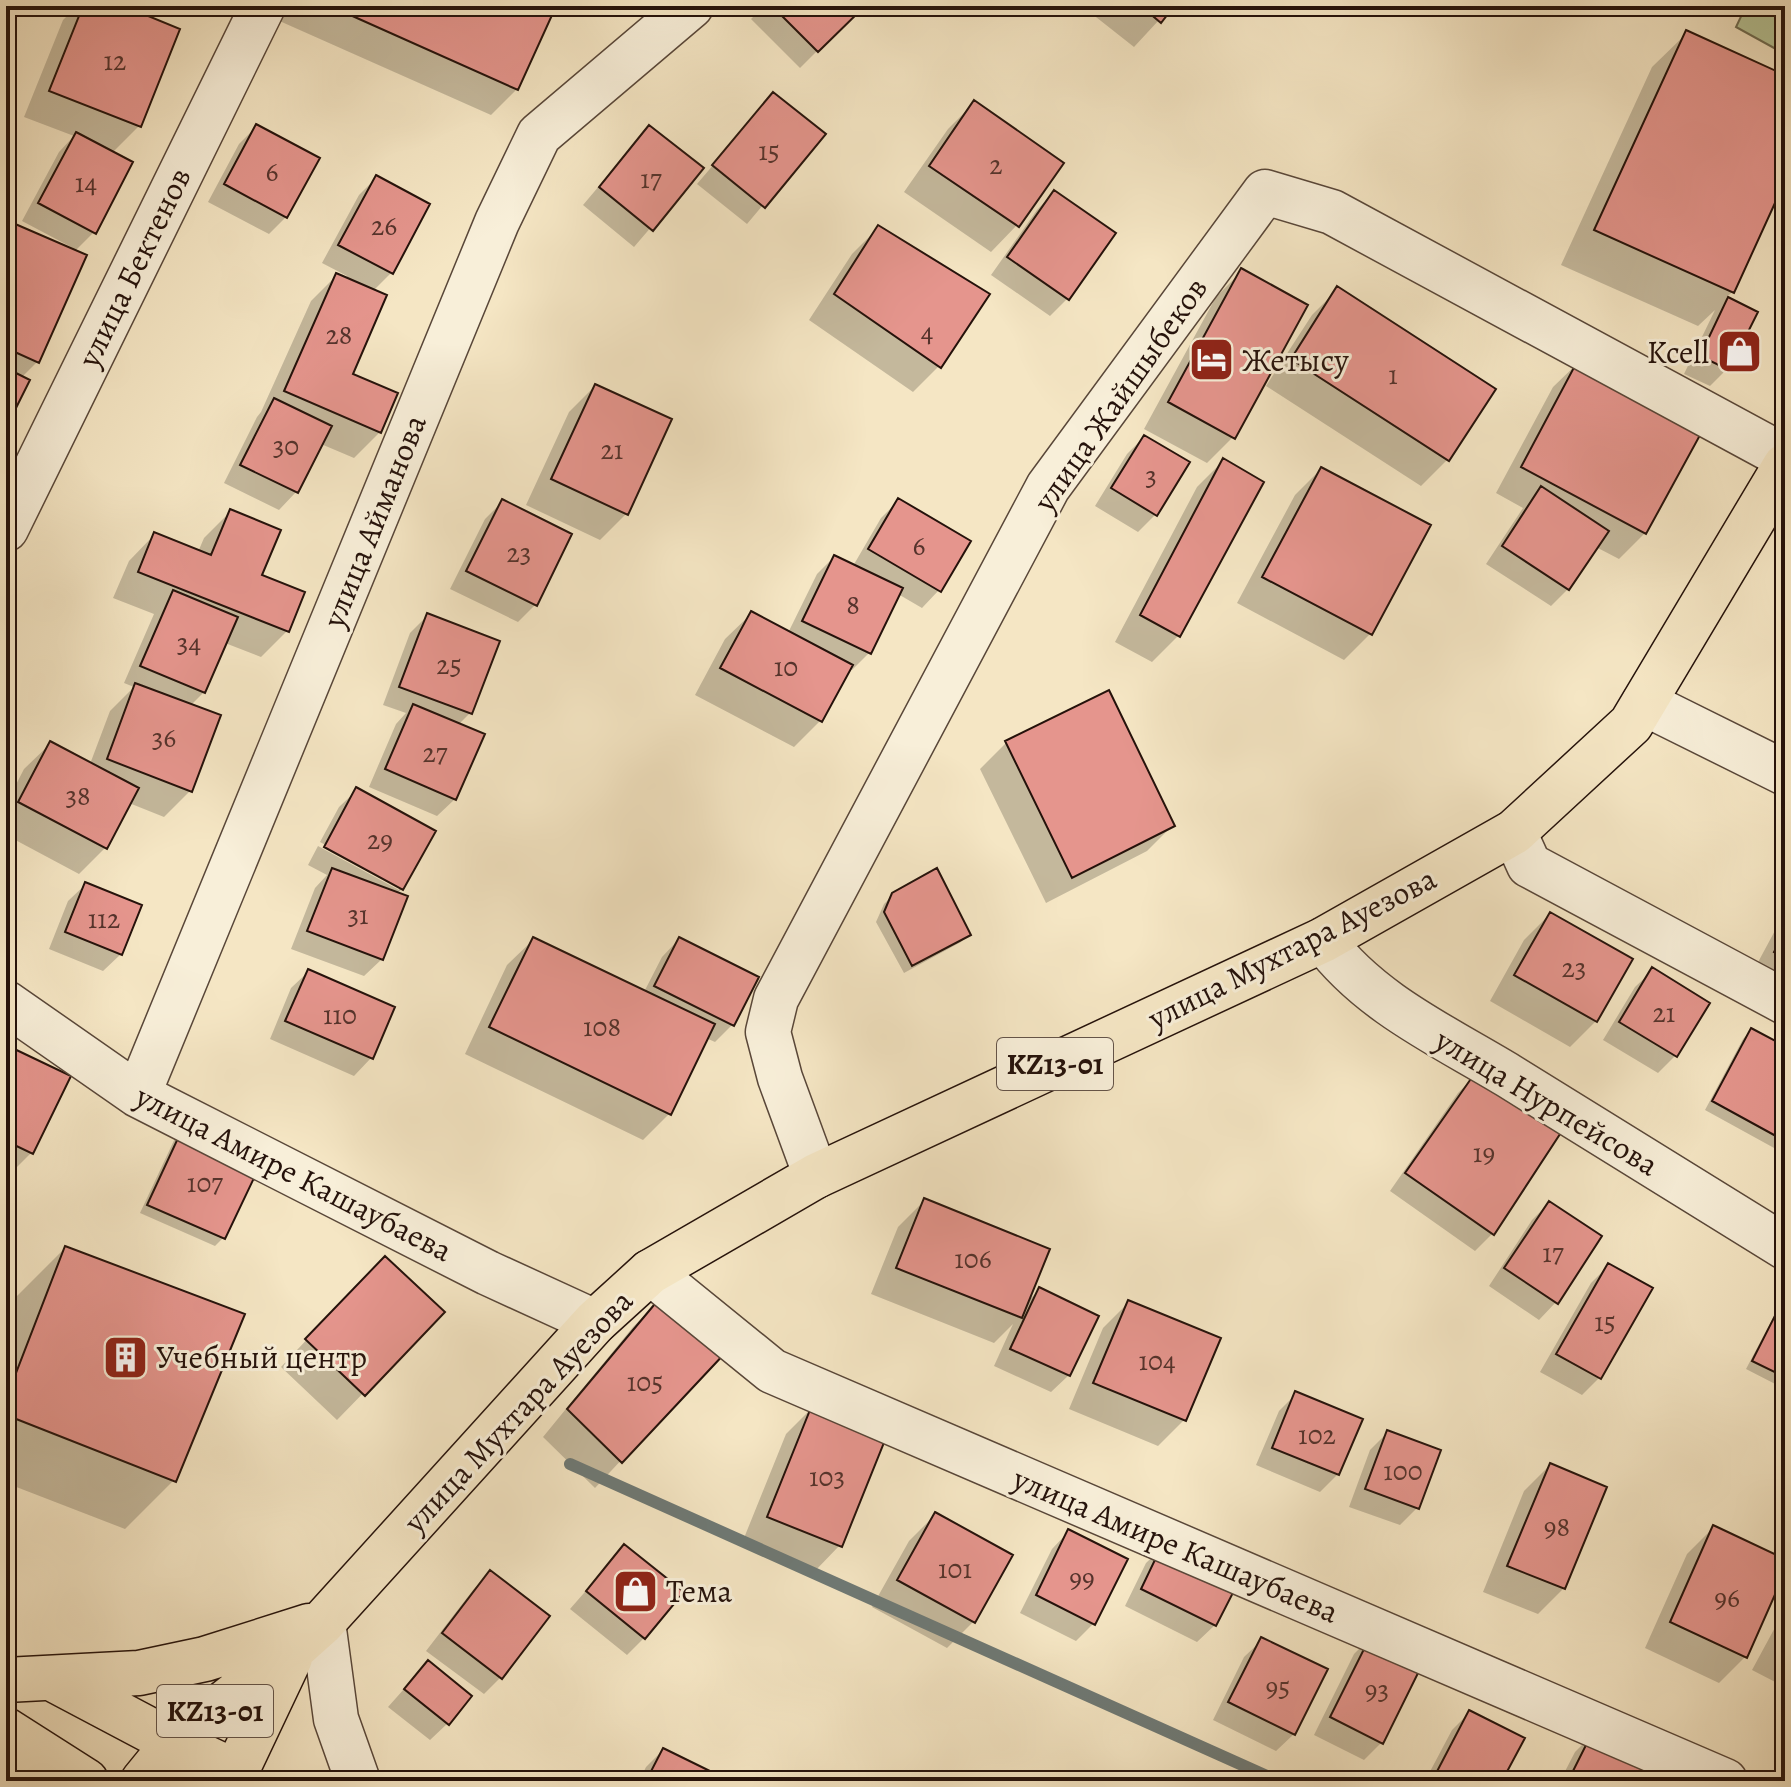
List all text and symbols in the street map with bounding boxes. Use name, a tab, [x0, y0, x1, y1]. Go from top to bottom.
house number: 12	[104, 42, 126, 80]
house number: 15	[758, 132, 780, 170]
house number: 2	[989, 146, 1003, 184]
house number: 6	[266, 153, 279, 191]
street label: улица Бектенов	[66, 160, 201, 375]
house number: 17	[640, 160, 662, 198]
house number: 14	[75, 164, 97, 202]
house number: 26	[371, 207, 397, 245]
street label: улица Жайшыбеков	[1022, 268, 1217, 521]
house number: 4	[921, 313, 933, 351]
house number: 28	[326, 316, 352, 354]
shop icon: Kcell	[1716, 328, 1764, 376]
place label: Kcell	[1647, 330, 1709, 374]
hotel icon: Жетысу	[1187, 336, 1235, 384]
place label: Жетысу	[1242, 338, 1349, 382]
house number: 1	[1388, 356, 1398, 394]
street label: улица Айманова	[311, 408, 437, 635]
house number: 30	[273, 427, 299, 465]
house number: 21	[601, 431, 623, 469]
house number: 3	[1145, 457, 1157, 495]
house number: 6	[913, 527, 926, 565]
house number: 23	[507, 534, 531, 572]
house number: 8	[846, 586, 860, 624]
house number: 34	[177, 624, 201, 662]
house number: 25	[436, 646, 462, 684]
house number: 10	[774, 648, 798, 686]
house number: 36	[152, 719, 176, 757]
house number: 27	[422, 734, 448, 772]
house number: 38	[65, 777, 91, 815]
house number: 29	[367, 821, 393, 859]
street label: улица Мухтара Ауезова	[1139, 856, 1444, 1040]
house number: 31	[347, 896, 369, 934]
house number: 112	[88, 900, 120, 938]
house number: 23	[1562, 949, 1586, 987]
house number: 21	[1653, 994, 1675, 1032]
house number: 110	[323, 996, 357, 1034]
house number: 108	[583, 1008, 621, 1046]
street label: улица Нурпейсова	[1426, 1017, 1667, 1186]
road number: KZ13-01	[997, 1038, 1113, 1090]
street label: улица Амире Кашаубаева	[127, 1074, 460, 1272]
house number: 19	[1473, 1134, 1495, 1172]
house number: 107	[187, 1164, 223, 1202]
house number: 17	[1542, 1234, 1564, 1272]
house number: 106	[954, 1240, 992, 1278]
street label: улица Мухтара Ауезова	[393, 1280, 643, 1543]
house number: 15	[1594, 1303, 1616, 1341]
building icon: Учебный центр	[101, 1333, 149, 1381]
place label: Учебный центр	[156, 1335, 367, 1379]
house number: 104	[1138, 1342, 1176, 1380]
house number: 105	[627, 1363, 663, 1401]
house number: 102	[1298, 1416, 1336, 1454]
house number: 100	[1383, 1452, 1423, 1490]
street label: улица Амире Кашаубаева	[1005, 1456, 1346, 1634]
house number: 103	[809, 1458, 845, 1496]
house number: 98	[1544, 1508, 1570, 1546]
house number: 101	[938, 1550, 972, 1588]
house number: 99	[1069, 1559, 1095, 1597]
shop icon: Тема	[611, 1567, 659, 1615]
place label: Тема	[666, 1569, 733, 1613]
house number: 96	[1714, 1579, 1740, 1617]
house number: 95	[1266, 1668, 1290, 1706]
house number: 93	[1365, 1671, 1389, 1709]
road number: KZ13-01	[157, 1685, 273, 1737]

